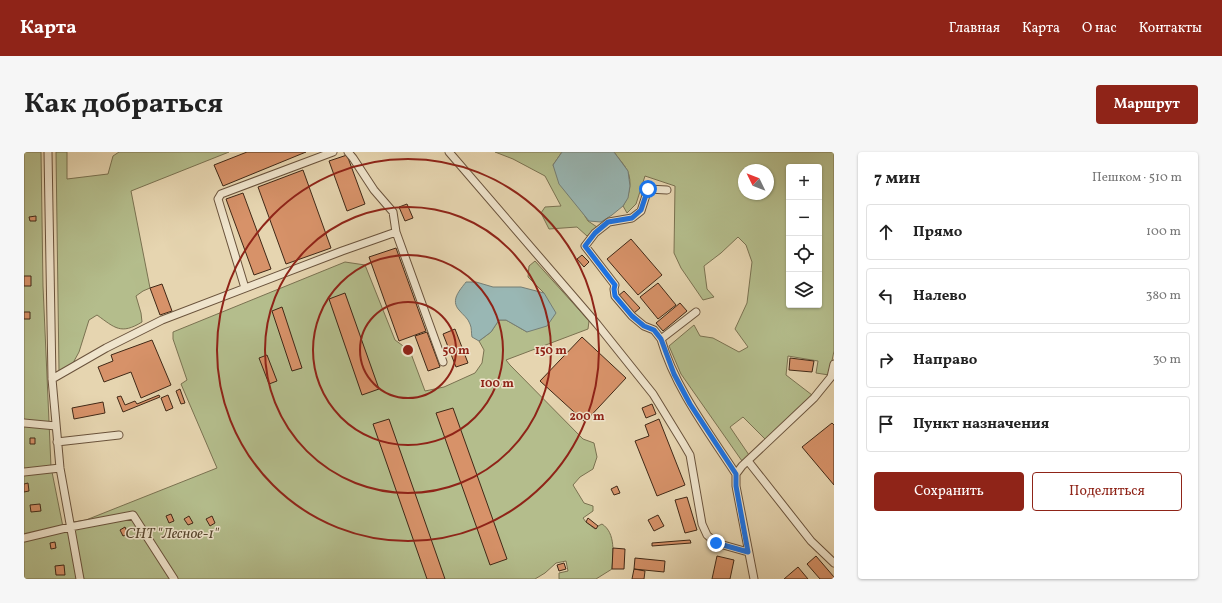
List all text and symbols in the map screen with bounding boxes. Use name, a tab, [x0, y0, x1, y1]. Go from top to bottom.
text: Карта	[20, 15, 77, 41]
text: Главная	[949, 19, 1000, 38]
text: Карта	[1022, 19, 1060, 38]
text: О нас	[1082, 19, 1117, 38]
text: Контакты	[1139, 19, 1202, 38]
text: Как добраться	[24, 85, 223, 124]
button: Маршрут	[1096, 85, 1198, 124]
north arrow	[738, 164, 774, 200]
map controls	[786, 164, 822, 308]
button: +	[786, 164, 822, 200]
text: 7 мин	[874, 167, 920, 190]
text: Пешком · 510 m	[1092, 169, 1182, 187]
route start	[639, 180, 657, 198]
button: −	[786, 200, 822, 236]
icon: ahead	[875, 221, 897, 243]
text: Прямо	[913, 222, 962, 243]
text: 100 m	[1146, 223, 1181, 241]
button: locate	[786, 236, 822, 272]
button: layers	[786, 272, 822, 308]
icon: left	[875, 285, 897, 307]
text: Налево	[913, 286, 967, 307]
text: 380 m	[1146, 287, 1181, 305]
centre of rings	[401, 343, 415, 357]
text: 50 m	[442, 343, 470, 359]
text: 150 m	[535, 343, 567, 359]
icon: right	[875, 349, 897, 371]
text: Направо	[913, 350, 977, 371]
text: 30 m	[1153, 351, 1181, 369]
text: 100 m	[480, 376, 514, 392]
text: 200 m	[569, 409, 605, 425]
icon: arrive	[875, 413, 897, 435]
text: Пункт назначения	[913, 414, 1049, 435]
button: Сохранить	[874, 472, 1024, 511]
button: Поделиться	[1032, 472, 1182, 511]
park label: СНТ "Лесное-1"	[125, 524, 220, 545]
route end	[707, 534, 725, 552]

